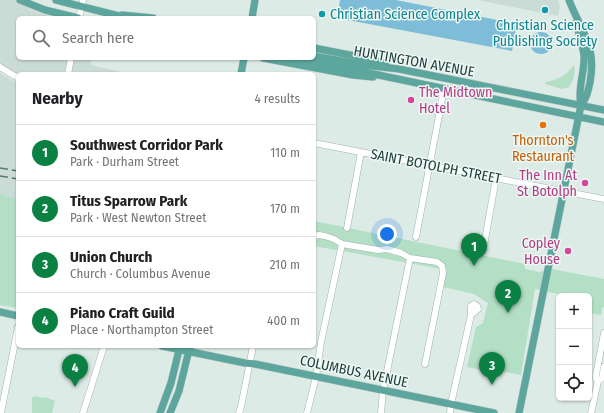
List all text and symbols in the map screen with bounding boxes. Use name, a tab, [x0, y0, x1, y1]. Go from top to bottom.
marker: Christian Science Publishing Society	[540, 5, 550, 15]
place label: Christian Science Complex	[330, 6, 481, 23]
marker: Christian Science Complex	[317, 9, 327, 19]
search box	[16, 16, 316, 60]
place label: Christian Science Publishing Society	[493, 17, 598, 50]
icon: search	[30, 27, 52, 49]
text: Search here	[62, 29, 134, 47]
street label: HUNTINGTON AVENUE	[352, 42, 476, 81]
place label: The Midtown Hotel	[419, 84, 492, 117]
text: Nearby	[32, 88, 83, 109]
text: 4 results	[254, 91, 300, 106]
marker: The Midtown Hotel	[406, 95, 416, 105]
marker: Thornton's Restaurant	[538, 120, 548, 130]
place label: Thornton's Restaurant	[512, 132, 575, 165]
text: Southwest Corridor Park	[70, 136, 223, 154]
text: 1	[42, 145, 48, 160]
text: 110 m	[270, 145, 300, 160]
street label: SAINT BOTOLPH STREET	[369, 145, 503, 188]
text: Park · Durham Street	[70, 154, 179, 169]
place label: The Inn At St Botolph	[517, 167, 577, 200]
marker: The Inn At St Botolph	[580, 178, 590, 188]
text: Titus Sparrow Park	[70, 192, 187, 210]
text: 2	[42, 201, 48, 216]
text: 170 m	[270, 201, 300, 216]
text: Park · West Newton Street	[70, 210, 206, 225]
your location	[377, 224, 397, 244]
pin: 1	[461, 233, 487, 266]
place label: Copley House	[522, 235, 561, 268]
marker: Copley House	[563, 246, 573, 256]
text: Union Church	[70, 248, 152, 266]
text: 3	[42, 257, 48, 272]
text: 210 m	[270, 257, 300, 272]
text: Church · Columbus Avenue	[70, 266, 210, 281]
pin: 2	[495, 280, 521, 313]
map controls	[556, 293, 592, 401]
button: +	[556, 293, 592, 329]
text: Piano Craft Guild	[70, 304, 175, 322]
text: 4	[42, 313, 48, 328]
text: 400 m	[267, 313, 300, 328]
text: Place · Northampton Street	[70, 322, 213, 337]
button: −	[556, 329, 592, 365]
street label: COLUMBUS AVENUE	[298, 352, 410, 391]
pin: 3	[479, 352, 505, 385]
pin: 4	[62, 354, 88, 387]
button: locate	[556, 365, 592, 401]

